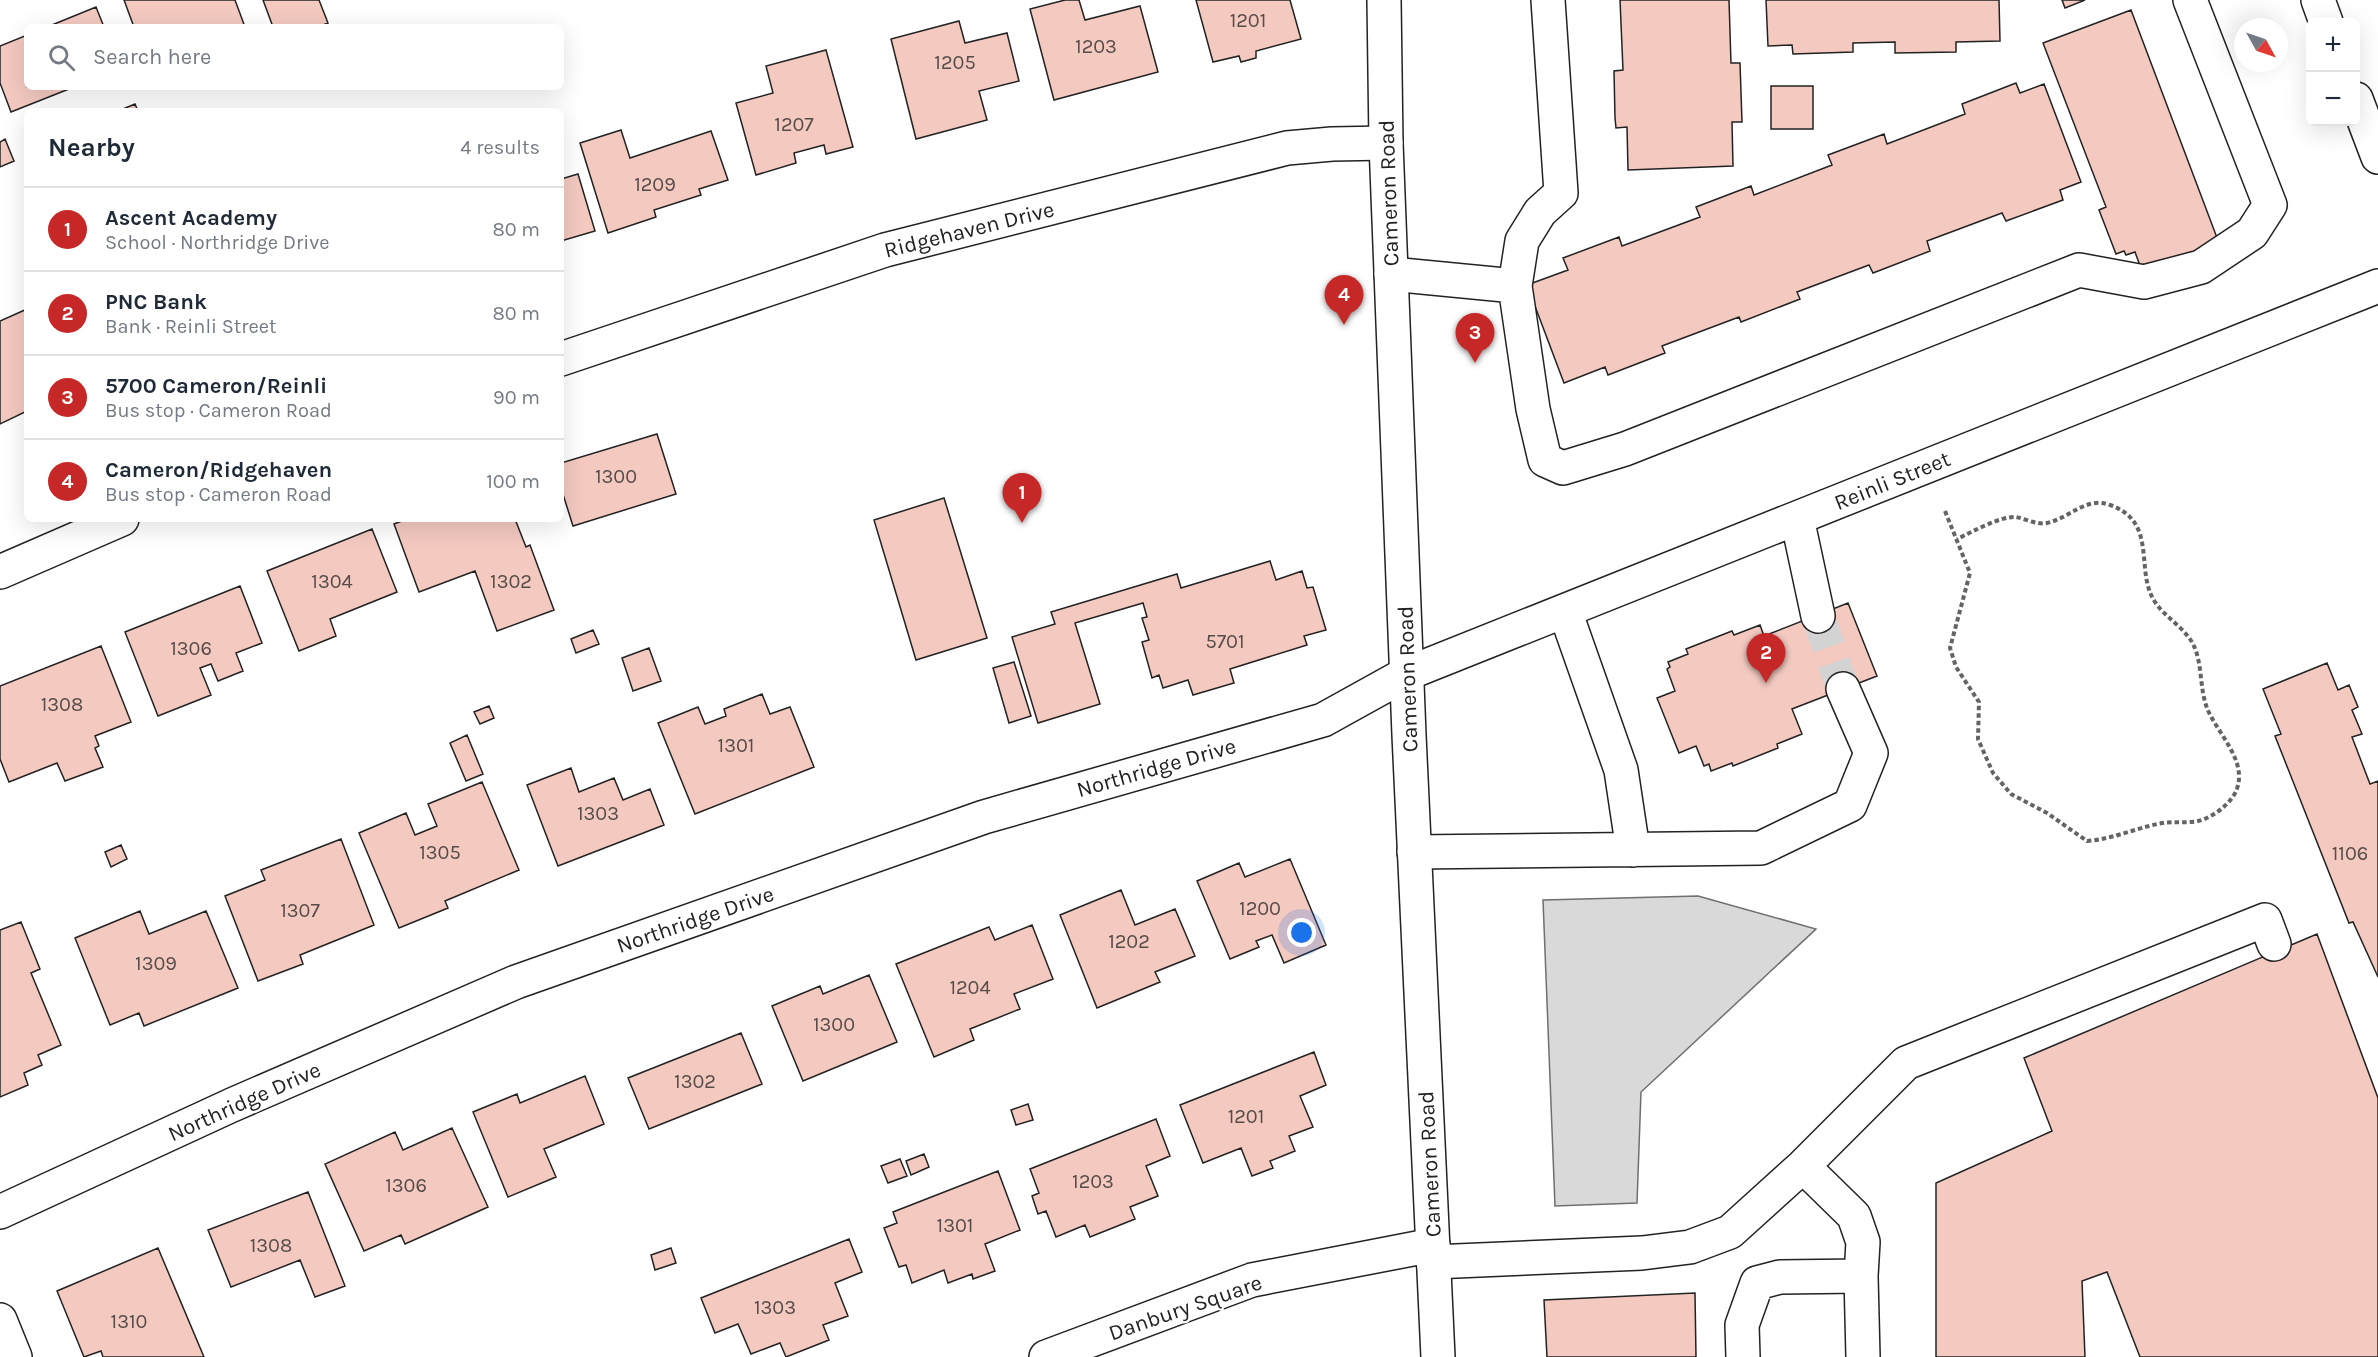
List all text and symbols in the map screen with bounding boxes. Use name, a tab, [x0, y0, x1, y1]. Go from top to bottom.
house number: 1201	[1230, 9, 1266, 32]
north arrow	[2234, 18, 2288, 72]
map controls	[2306, 18, 2360, 126]
button: +	[2306, 18, 2360, 72]
search box	[24, 24, 564, 90]
house number: 1203	[1075, 35, 1117, 58]
icon: search	[45, 41, 78, 74]
text: Search here	[93, 44, 211, 70]
house number: 1205	[934, 51, 976, 74]
button: −	[2306, 72, 2360, 126]
house number: 1207	[774, 113, 814, 136]
street label: Cameron Road	[1373, 119, 1405, 267]
text: Nearby	[48, 132, 135, 163]
text: 4 results	[460, 136, 540, 159]
house number: 1209	[634, 173, 676, 196]
street label: Ridgehaven Drive	[881, 196, 1057, 264]
text: Ascent Academy	[105, 205, 277, 231]
text: 1	[64, 218, 71, 241]
text: 80 m	[492, 218, 540, 241]
text: School · Northridge Drive	[105, 231, 330, 254]
pin: 4	[1324, 276, 1364, 325]
text: PNC Bank	[105, 289, 207, 315]
text: 2	[61, 302, 74, 325]
text: 80 m	[492, 302, 540, 325]
pin: 3	[1456, 314, 1494, 363]
text: Bank · Reinli Street	[105, 315, 277, 338]
text: 5700 Cameron/Reinli	[105, 373, 327, 399]
text: 3	[61, 386, 74, 409]
text: 90 m	[493, 386, 540, 409]
text: Bus stop · Cameron Road	[105, 399, 332, 422]
street label: Reinli Street	[1831, 446, 1954, 516]
text: Cameron/Ridgehaven	[105, 457, 332, 483]
house number: 1300	[595, 465, 637, 488]
text: 4	[62, 470, 73, 493]
text: 100 m	[486, 470, 540, 493]
pin: 1	[1002, 474, 1042, 523]
text: Bus stop · Cameron Road	[105, 483, 332, 506]
house number: 1304	[311, 570, 353, 593]
house number: 1302	[490, 570, 532, 593]
street label: Cameron Road	[1392, 605, 1424, 753]
house number: 5701	[1205, 630, 1245, 653]
pin: 2	[1746, 634, 1786, 683]
house number: 1306	[170, 637, 212, 660]
house number: 1308	[41, 693, 83, 716]
street label: Northridge Drive	[1074, 733, 1239, 803]
house number: 1301	[718, 734, 754, 757]
house number: 1303	[577, 802, 619, 825]
house number: 1305	[419, 841, 461, 864]
house number: 1106	[2332, 842, 2368, 865]
street label: Northridge Drive	[613, 881, 777, 959]
house number: 1200	[1239, 897, 1281, 920]
house number: 1307	[280, 899, 320, 922]
your location	[1287, 918, 1316, 947]
house number: 1202	[1108, 930, 1150, 953]
house number: 1309	[135, 952, 177, 975]
house number: 1204	[949, 976, 991, 999]
house number: 1300	[813, 1013, 855, 1036]
street label: Northridge Drive	[164, 1057, 325, 1147]
house number: 1302	[674, 1070, 716, 1093]
street label: Cameron Road	[1413, 1090, 1447, 1238]
house number: 1201	[1228, 1105, 1264, 1128]
house number: 1203	[1072, 1170, 1114, 1193]
house number: 1306	[385, 1174, 427, 1197]
house number: 1301	[937, 1214, 973, 1237]
house number: 1308	[250, 1234, 292, 1257]
street label: Danbury Square	[1105, 1270, 1265, 1346]
house number: 1303	[754, 1296, 796, 1319]
house number: 1310	[111, 1310, 147, 1333]

